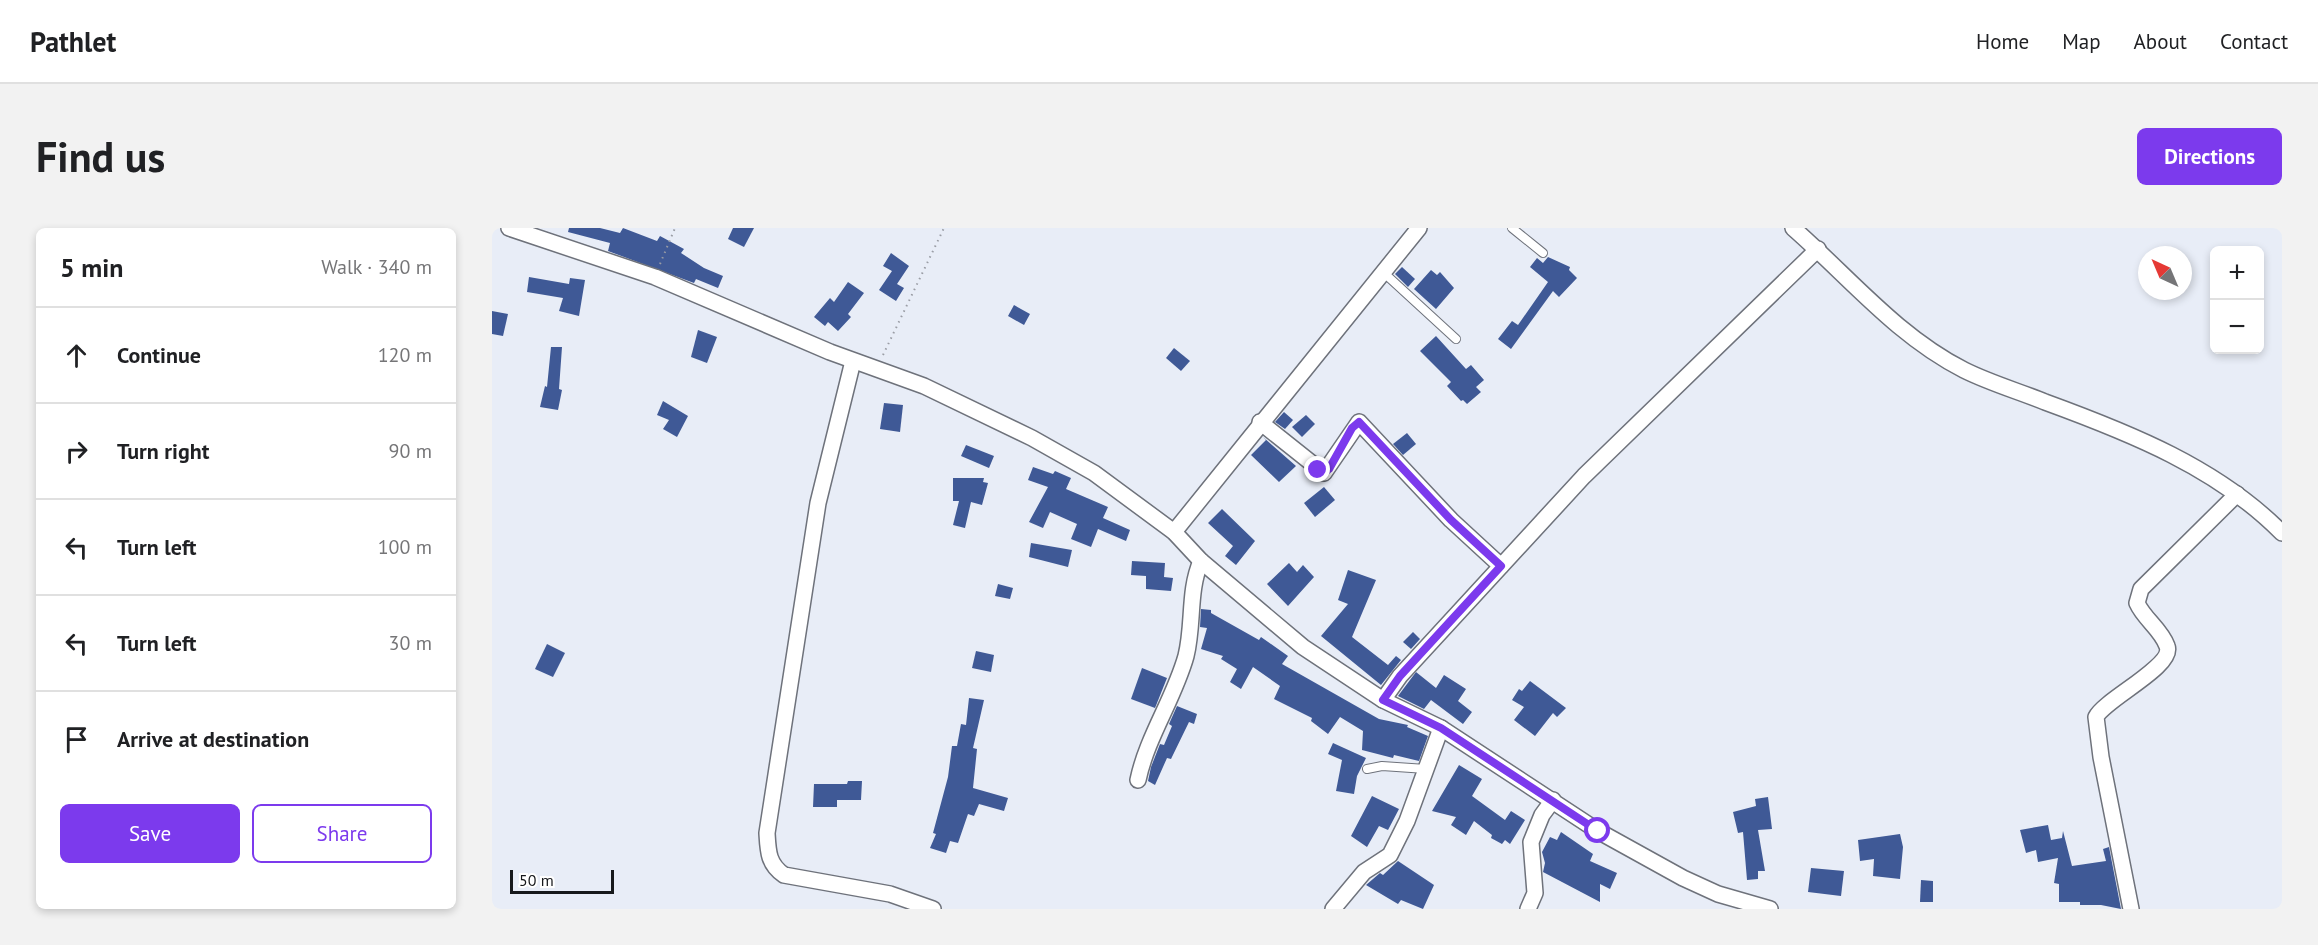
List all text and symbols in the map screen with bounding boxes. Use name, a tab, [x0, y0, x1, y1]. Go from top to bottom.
text: Pathlet	[30, 23, 116, 60]
text: Home	[1976, 28, 2029, 55]
text: Map	[2062, 28, 2101, 55]
text: About	[2134, 28, 2187, 55]
text: Contact	[2220, 28, 2288, 55]
button: Directions	[2137, 128, 2282, 185]
text: Find us	[36, 129, 165, 184]
north arrow	[2138, 246, 2192, 300]
map controls	[2210, 246, 2264, 354]
button: +	[2210, 246, 2264, 300]
text: 5 min	[60, 251, 123, 284]
text: Walk · 340 m	[321, 254, 432, 280]
button: −	[2210, 300, 2264, 354]
icon: ahead	[60, 339, 93, 372]
text: Continue	[117, 341, 201, 369]
text: 120 m	[378, 342, 432, 368]
icon: right	[60, 435, 93, 468]
text: Turn right	[117, 437, 209, 465]
text: 90 m	[389, 438, 432, 464]
route end	[1304, 456, 1330, 482]
icon: left	[60, 531, 93, 564]
text: Turn left	[117, 533, 197, 561]
text: 100 m	[378, 534, 432, 560]
icon: left	[60, 627, 93, 660]
text: Turn left	[117, 629, 197, 657]
text: 30 m	[389, 630, 432, 656]
icon: arrive	[60, 723, 93, 756]
text: Arrive at destination	[117, 725, 309, 753]
button: Save	[60, 804, 240, 863]
button: Share	[252, 804, 432, 863]
route start	[1584, 817, 1610, 843]
scale bar	[510, 867, 614, 894]
text: 50 m	[519, 870, 554, 890]

